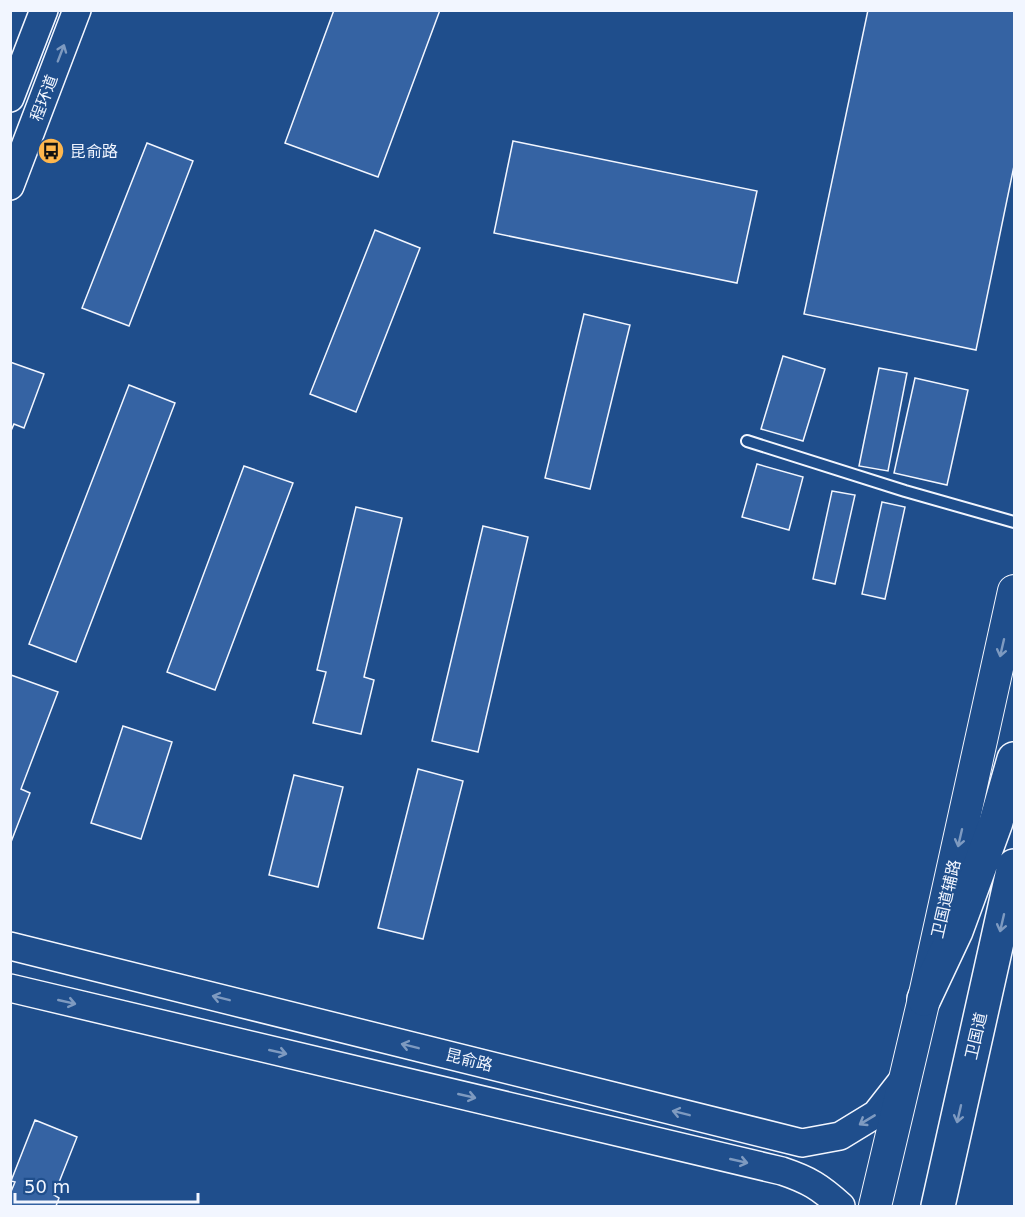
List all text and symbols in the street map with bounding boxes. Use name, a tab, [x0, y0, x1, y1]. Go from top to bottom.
one-way arrow	[56, 44, 67, 62]
street label: 程环道	[27, 72, 61, 124]
bus stop icon: 昆俞路	[36, 136, 66, 166]
place label: 昆俞路	[70, 142, 118, 161]
one-way arrow	[996, 638, 1007, 657]
one-way arrow	[953, 829, 965, 848]
street label: 卫国道辅路	[928, 858, 964, 940]
one-way arrow	[995, 913, 1007, 932]
one-way arrow	[212, 992, 231, 1004]
one-way arrow	[58, 996, 77, 1008]
street label: 卫国道	[961, 1010, 991, 1062]
one-way arrow	[401, 1039, 420, 1051]
street label: 昆俞路	[443, 1045, 495, 1075]
one-way arrow	[268, 1046, 287, 1058]
one-way arrow	[458, 1091, 477, 1103]
one-way arrow	[953, 1103, 964, 1123]
one-way arrow	[672, 1106, 691, 1118]
one-way arrow	[859, 1114, 876, 1126]
one-way arrow	[729, 1155, 748, 1167]
scale bar	[15, 1166, 198, 1204]
text: 50 m	[24, 1176, 70, 1197]

